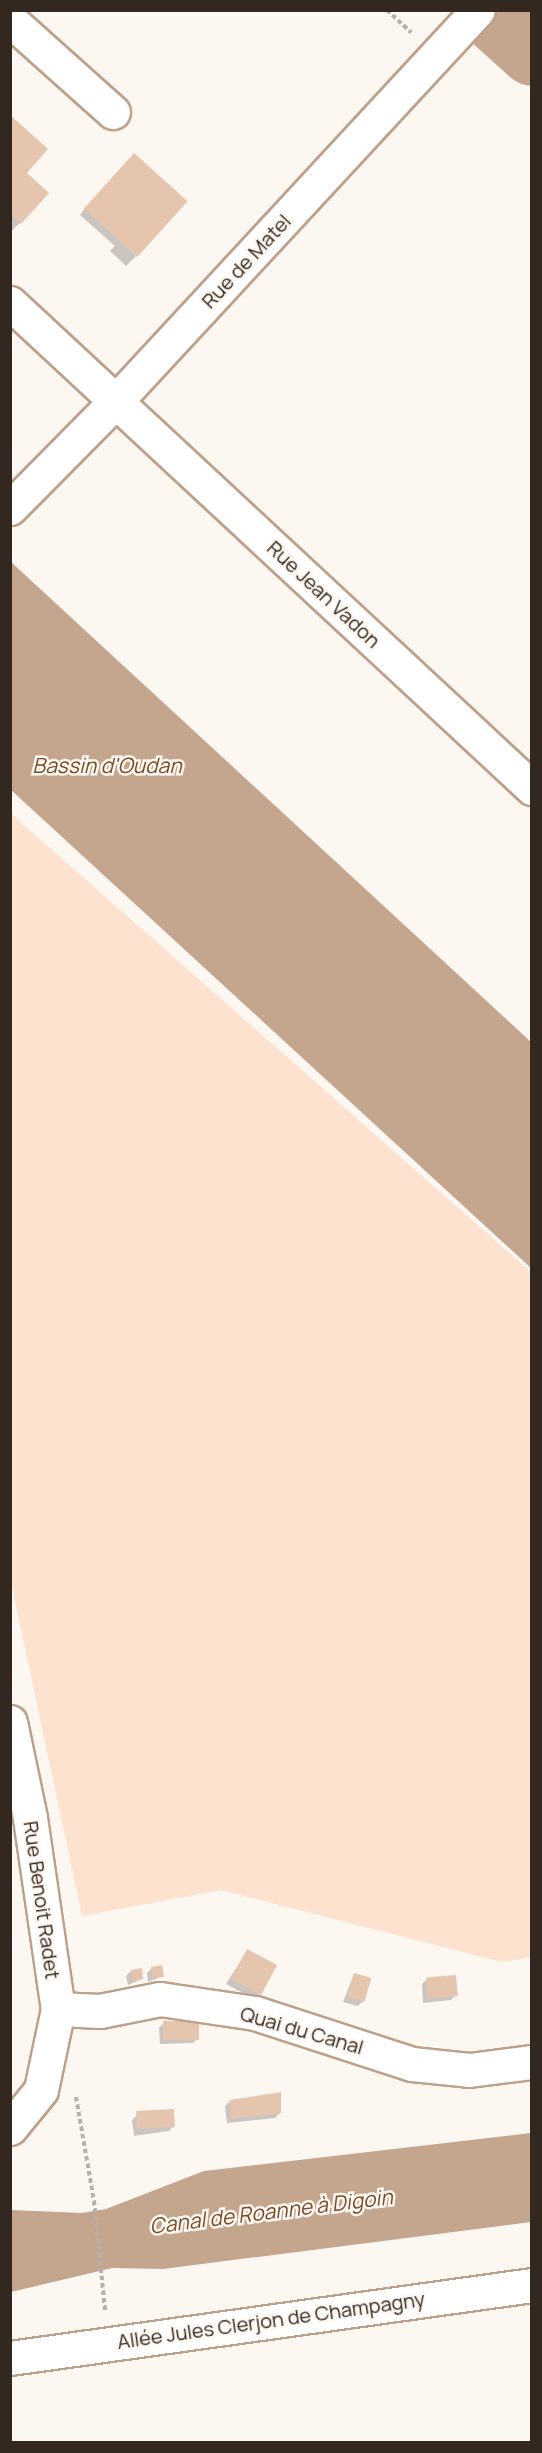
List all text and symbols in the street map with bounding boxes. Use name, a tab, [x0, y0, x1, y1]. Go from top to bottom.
street label: Rue de Matel	[196, 209, 296, 313]
street label: Rue Jean Vadon	[263, 536, 385, 652]
water label: Bassin d'Oudan	[32, 752, 182, 778]
street label: Rue Benoit Radet	[19, 1819, 65, 1981]
street label: Quai du Canal	[238, 2001, 366, 2059]
water label: Canal de Roanne à Digoin	[148, 2184, 394, 2238]
street label: Allée Jules Clerjon de Champagny	[116, 2287, 426, 2353]

